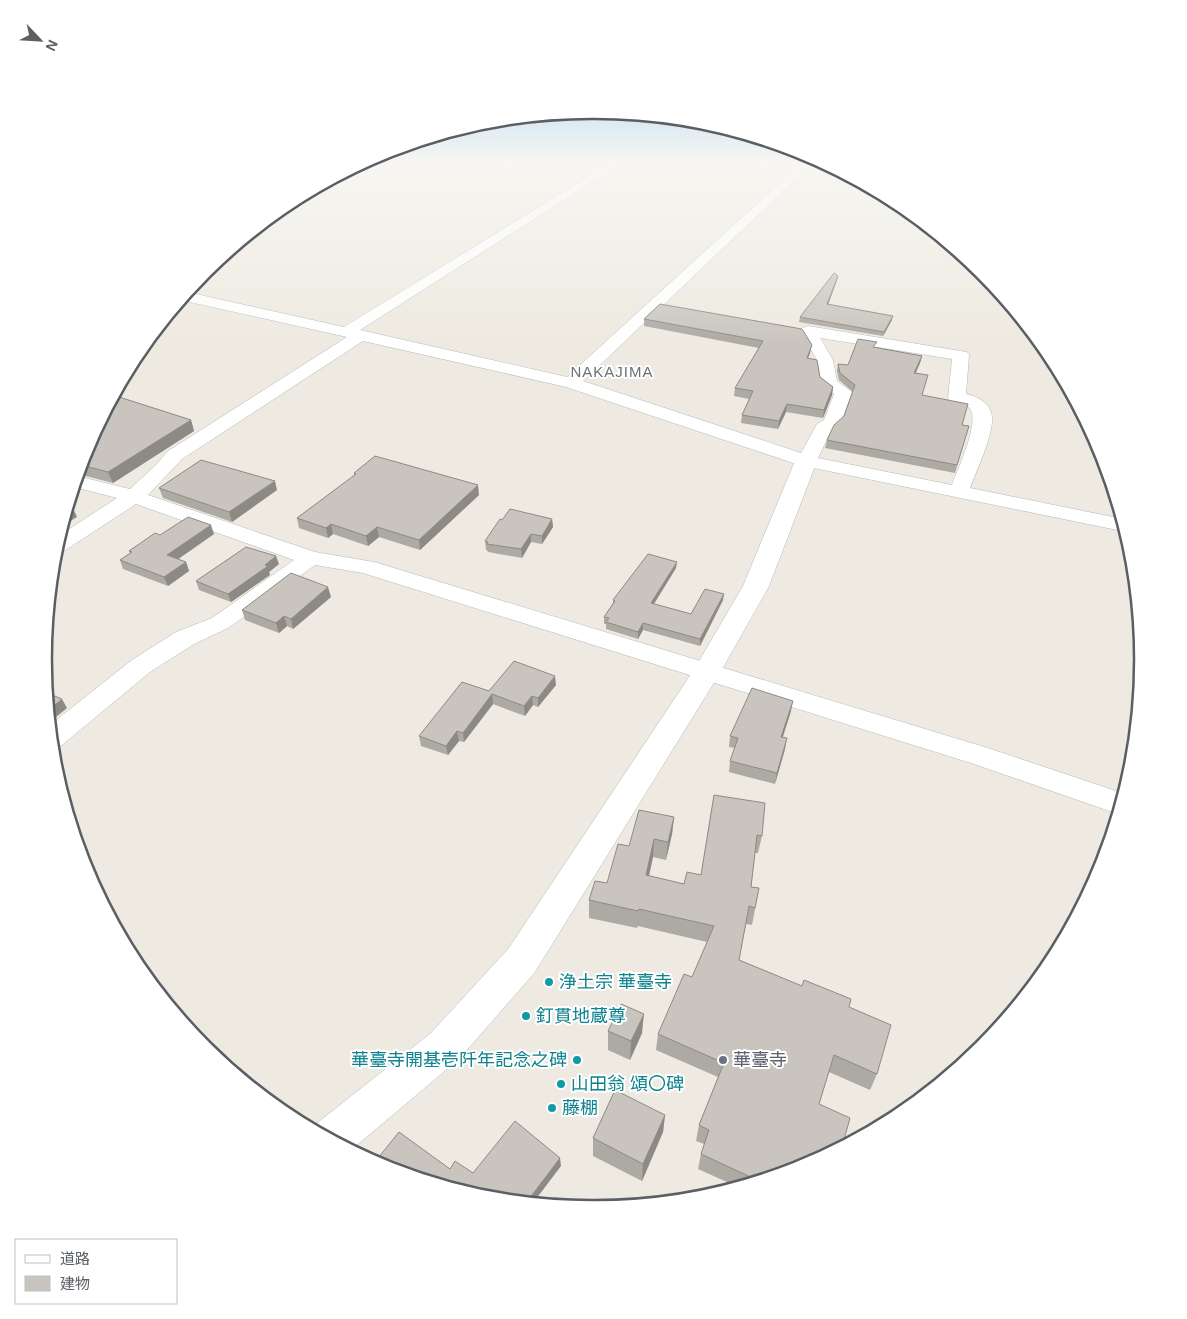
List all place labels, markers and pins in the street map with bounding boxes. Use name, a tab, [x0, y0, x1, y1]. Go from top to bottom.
place label: 浄土宗 華臺寺	[559, 972, 672, 992]
marker: 浄土宗 華臺寺	[543, 976, 555, 988]
place label: 釘貫地蔵尊	[536, 1006, 626, 1026]
marker: 釘貫地蔵尊	[520, 1010, 532, 1022]
place label: 華臺寺開基壱阡年記念之碑	[351, 1050, 567, 1070]
place label: 華臺寺	[733, 1050, 787, 1070]
marker: 華臺寺開基壱阡年記念之碑	[571, 1054, 583, 1066]
marker: 華臺寺	[717, 1054, 729, 1066]
place label: 山田翁 頌〇碑	[571, 1074, 684, 1094]
marker: 山田翁 頌〇碑	[555, 1078, 567, 1090]
place label: 藤棚	[562, 1098, 598, 1118]
marker: 藤棚	[546, 1102, 558, 1114]

